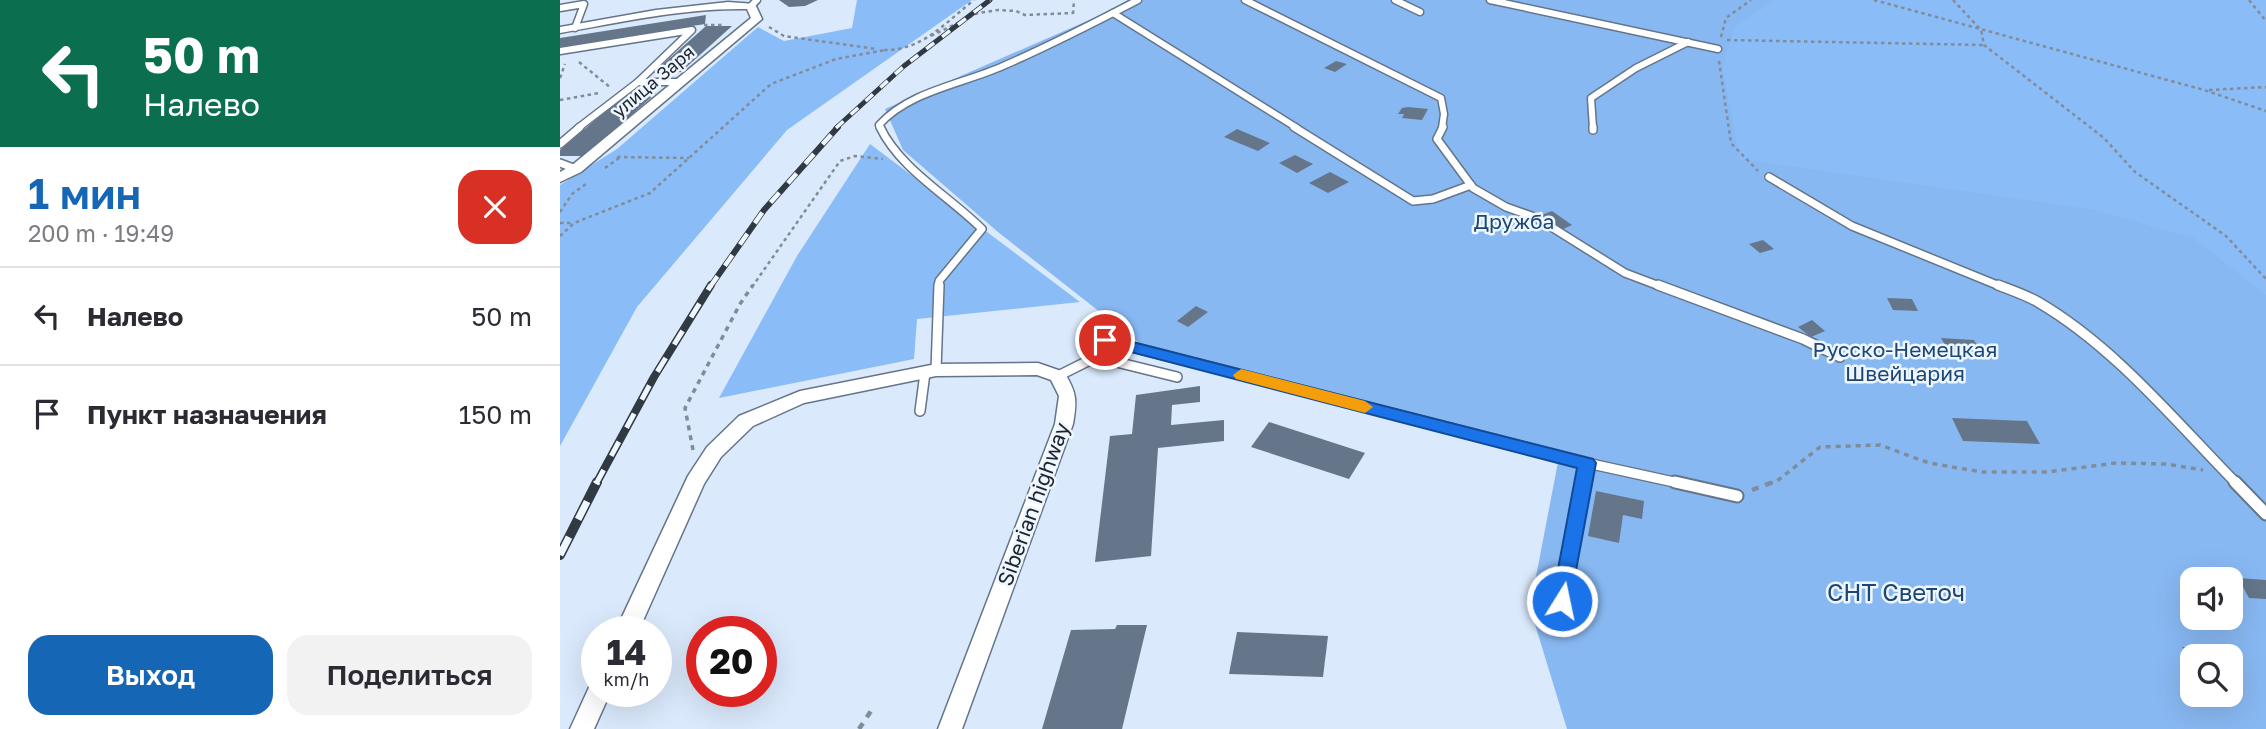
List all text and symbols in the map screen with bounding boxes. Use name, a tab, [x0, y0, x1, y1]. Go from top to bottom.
text: 50 m	[143, 25, 260, 84]
icon: left	[28, 28, 119, 119]
street label: улица Заря	[608, 40, 698, 122]
text: Налево	[143, 85, 260, 123]
text: 1 мин	[28, 168, 141, 218]
button: close	[458, 170, 532, 244]
park label: Дружба	[1474, 208, 1554, 234]
text: 200 m · 19:49	[28, 219, 174, 247]
icon: left	[28, 297, 66, 335]
text: Налево	[87, 301, 183, 332]
text: 50 m	[471, 301, 532, 332]
pin	[1075, 310, 1135, 370]
icon: arrive	[1086, 321, 1124, 359]
park label: Русско-Немецкая Швейцария	[1813, 336, 1997, 386]
icon: arrive	[28, 395, 66, 433]
text: Пункт назначения	[87, 399, 327, 430]
text: 150 m	[459, 399, 532, 430]
street label: Siberian highway	[991, 419, 1075, 589]
position arrow	[1525, 564, 1599, 638]
map controls	[2180, 567, 2243, 707]
button: sound	[2180, 567, 2243, 630]
park label: СНТ Светоч	[1827, 577, 1965, 606]
speed limit sign: 20	[686, 616, 777, 707]
text: 14	[607, 631, 646, 673]
button: Выход	[28, 635, 273, 715]
button: Поделиться	[287, 635, 532, 715]
button: search	[2180, 644, 2243, 707]
text: km/h	[604, 668, 649, 690]

